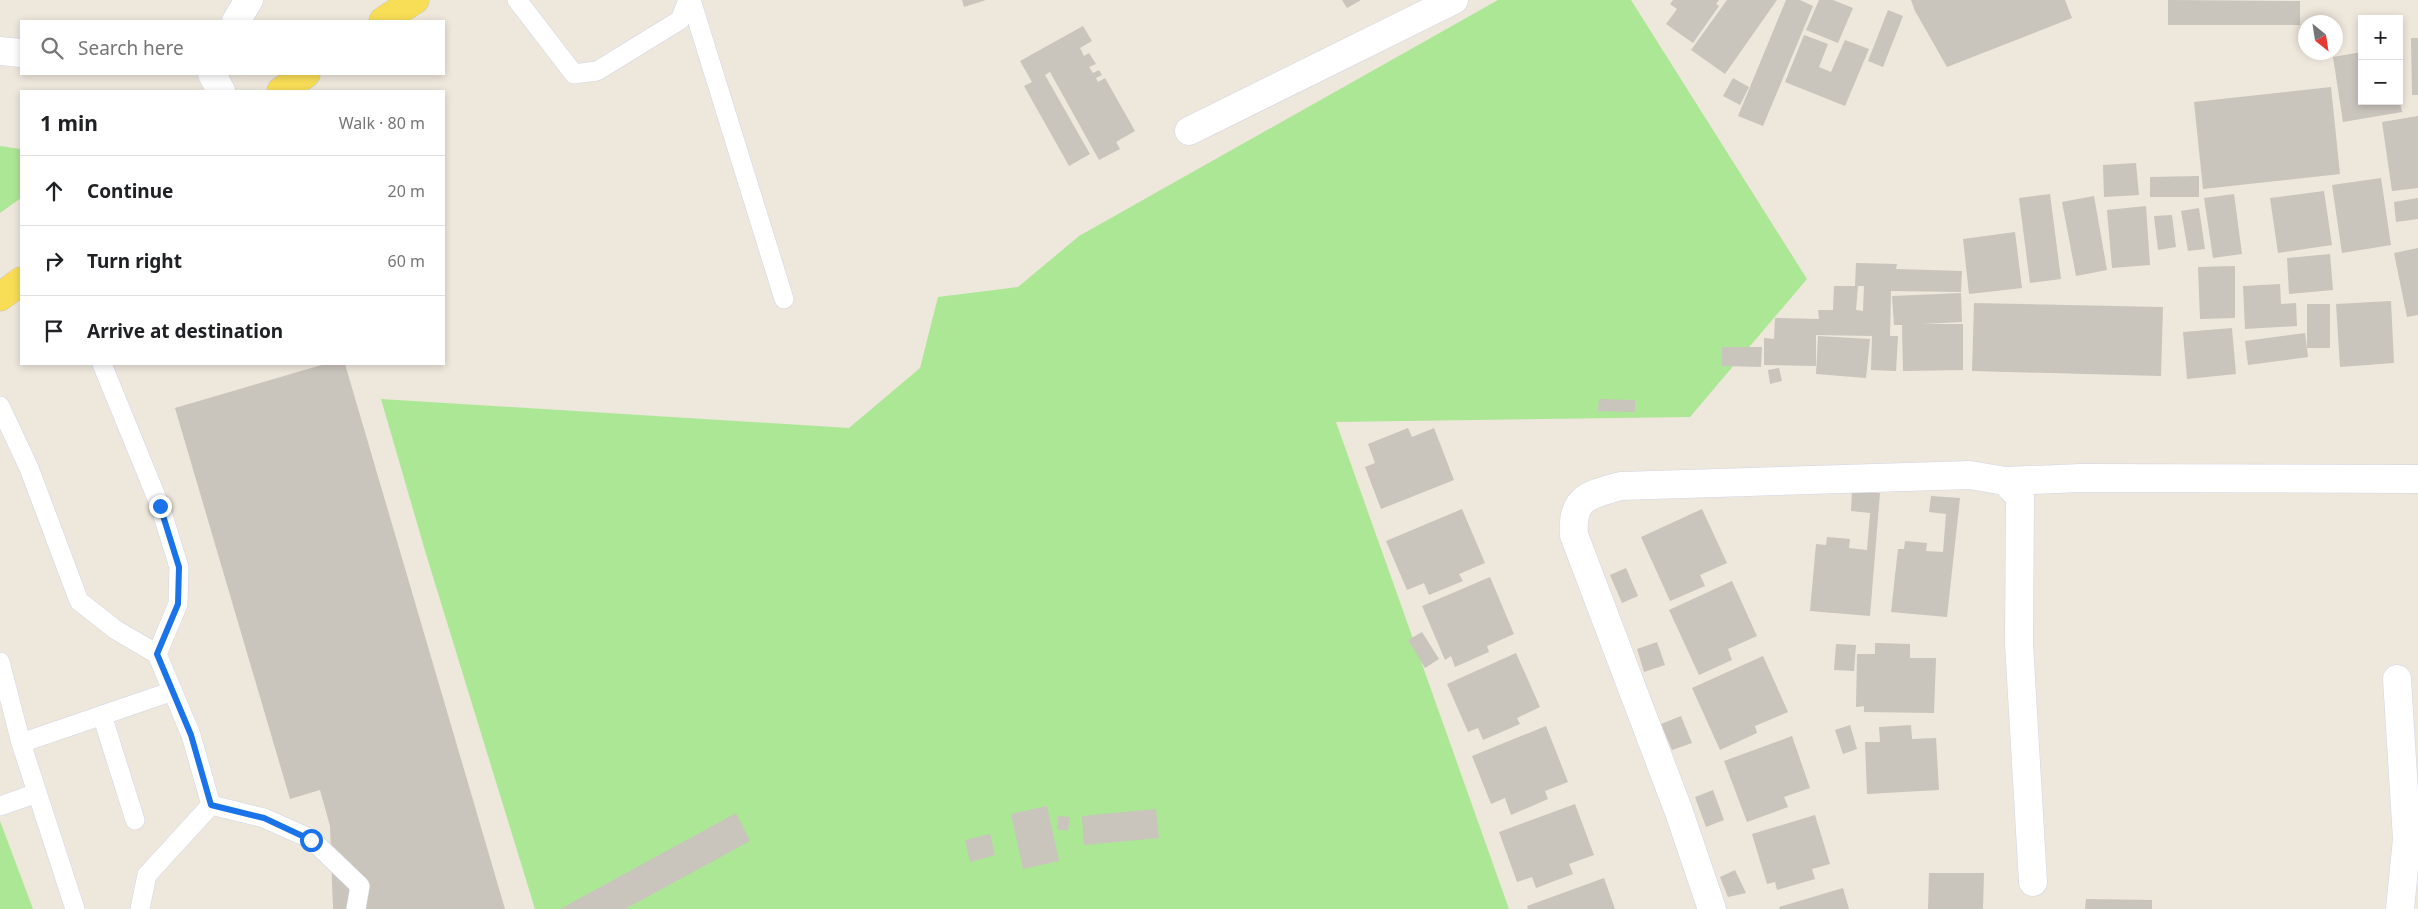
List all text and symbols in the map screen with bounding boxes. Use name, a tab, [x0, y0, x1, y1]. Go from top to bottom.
north arrow	[2298, 15, 2343, 60]
map controls	[2358, 15, 2403, 105]
button: +	[2358, 15, 2403, 60]
search box	[20, 20, 445, 75]
icon: search	[38, 34, 66, 62]
text: Search here	[78, 35, 184, 61]
button: −	[2358, 60, 2403, 105]
text: 1 min	[40, 109, 98, 137]
text: Walk · 80 m	[339, 112, 425, 134]
icon: ahead	[40, 177, 68, 205]
text: Continue	[87, 178, 173, 204]
text: 20 m	[388, 180, 425, 202]
icon: right	[40, 247, 68, 275]
text: Turn right	[87, 248, 182, 274]
text: 60 m	[388, 250, 425, 272]
icon: arrive	[40, 317, 68, 345]
text: Arrive at destination	[87, 318, 283, 344]
route end	[149, 495, 172, 518]
route start	[300, 829, 323, 852]

